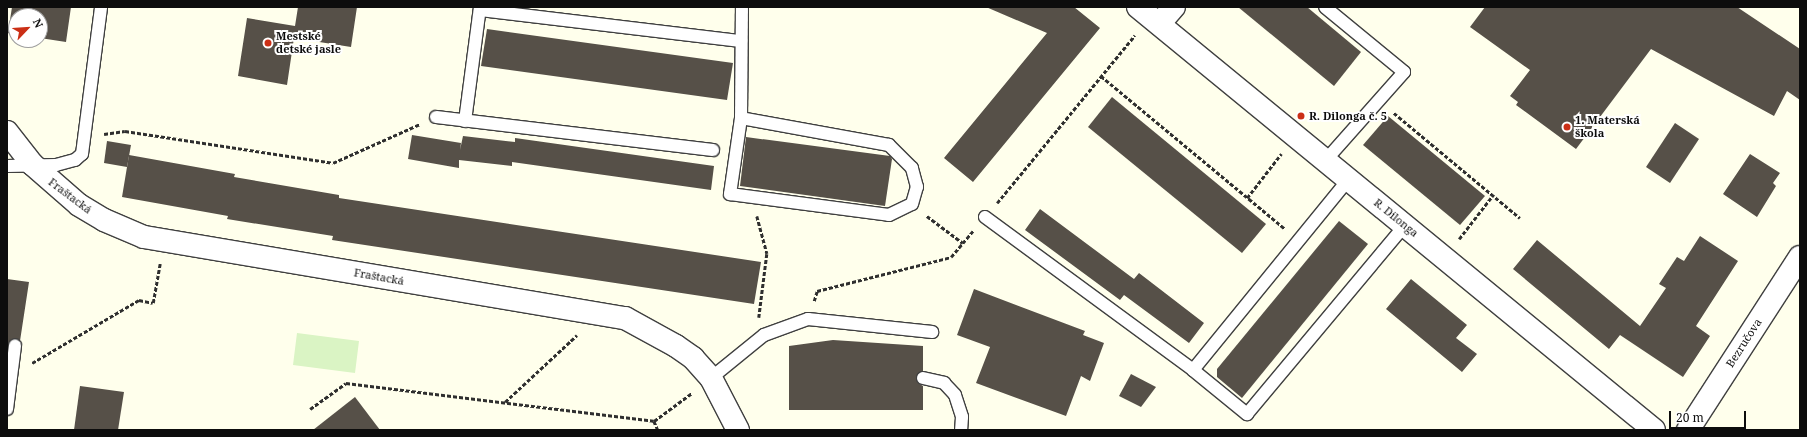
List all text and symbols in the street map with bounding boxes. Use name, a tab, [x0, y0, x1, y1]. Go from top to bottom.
north arrow	[8, 8, 48, 48]
text: N	[30, 16, 47, 30]
place label: Mestské detské jasle	[276, 30, 341, 56]
marker: Mestské detské jasle	[263, 38, 273, 48]
place label: R. Dilonga č. 5	[1309, 109, 1387, 123]
marker: R. Dilonga č. 5	[1296, 111, 1306, 121]
place label: 1. Materská škola	[1575, 114, 1640, 140]
marker: 1. Materská škola	[1562, 122, 1572, 132]
street label: Fraštacká	[46, 175, 94, 217]
street label: R. Dilonga	[1371, 196, 1421, 240]
street label: Fraštacká	[353, 266, 405, 288]
street label: Bezručova	[1723, 316, 1765, 370]
scale bar	[1671, 403, 1748, 429]
text: 20 m	[1676, 409, 1704, 426]

